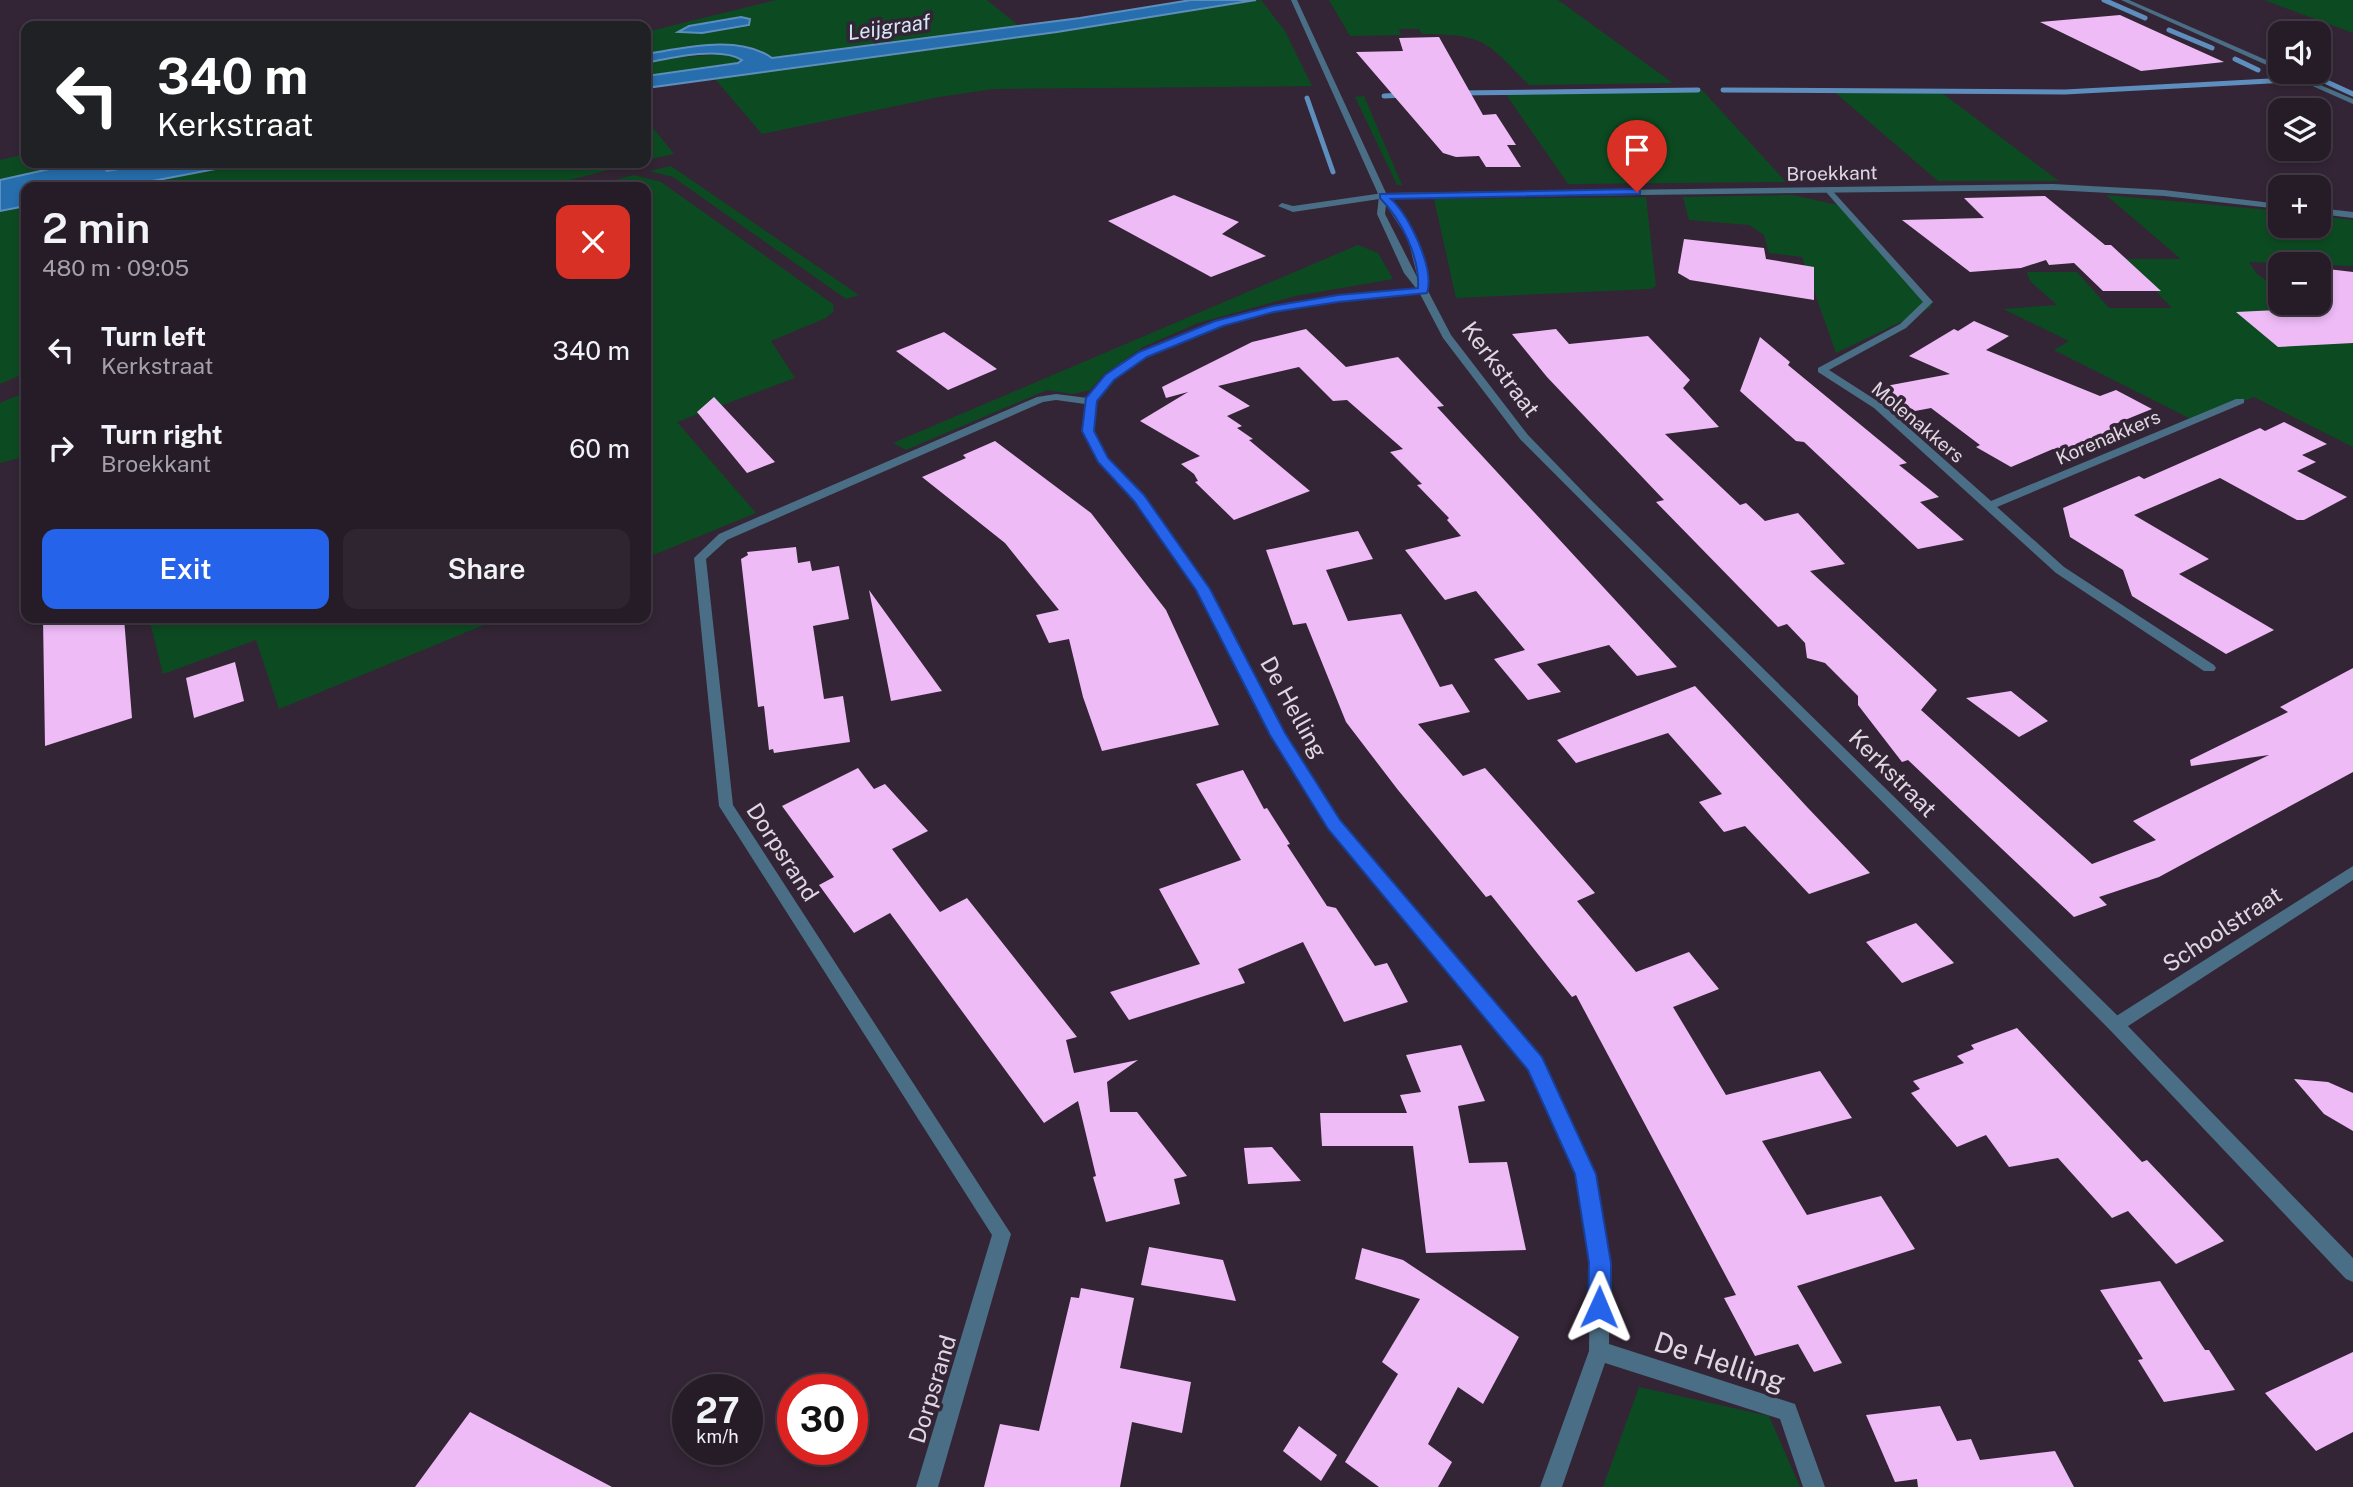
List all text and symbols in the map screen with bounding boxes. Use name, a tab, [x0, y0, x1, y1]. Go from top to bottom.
water label: Leijgraaf	[846, 9, 933, 45]
map controls	[2268, 21, 2331, 315]
button: sound	[2268, 21, 2331, 84]
text: 340 m	[157, 47, 308, 105]
icon: left	[42, 49, 133, 140]
button: layers	[2268, 98, 2331, 161]
text: Kerkstraat	[157, 106, 313, 143]
pin	[1607, 120, 1667, 192]
icon: arrive	[1618, 131, 1656, 169]
street label: Broekkant	[1786, 161, 1878, 185]
button: +	[2268, 175, 2331, 238]
text: 2 min	[42, 203, 150, 252]
button: close	[556, 205, 630, 279]
button: −	[2268, 252, 2331, 315]
text: 480 m · 09:05	[42, 254, 189, 281]
street label: Kerkstraat	[1456, 316, 1546, 422]
text: Turn left	[101, 321, 206, 352]
icon: left	[42, 331, 80, 369]
text: 340 m	[553, 335, 630, 366]
text: Kerkstraat	[101, 352, 213, 379]
street label: Molenakkers	[1867, 377, 1969, 467]
street label: Korenakkers	[2052, 405, 2164, 469]
text: Turn right	[101, 419, 223, 450]
icon: right	[42, 429, 80, 467]
text: 60 m	[569, 433, 630, 464]
text: Broekkant	[101, 450, 211, 477]
button: Exit	[42, 529, 329, 609]
button: Share	[343, 529, 630, 609]
street label: De Helling	[1255, 652, 1333, 762]
street label: Kerkstraat	[1844, 724, 1942, 822]
street label: Dorpsrand	[741, 798, 825, 906]
street label: Schoolstraat	[2157, 881, 2287, 977]
position arrow	[1562, 1270, 1636, 1344]
street label: De Helling	[1650, 1324, 1790, 1398]
street label: Dorpsrand	[903, 1332, 961, 1446]
speed limit sign: 30	[777, 1374, 868, 1465]
text: 27	[695, 1390, 740, 1431]
text: km/h	[696, 1426, 739, 1447]

